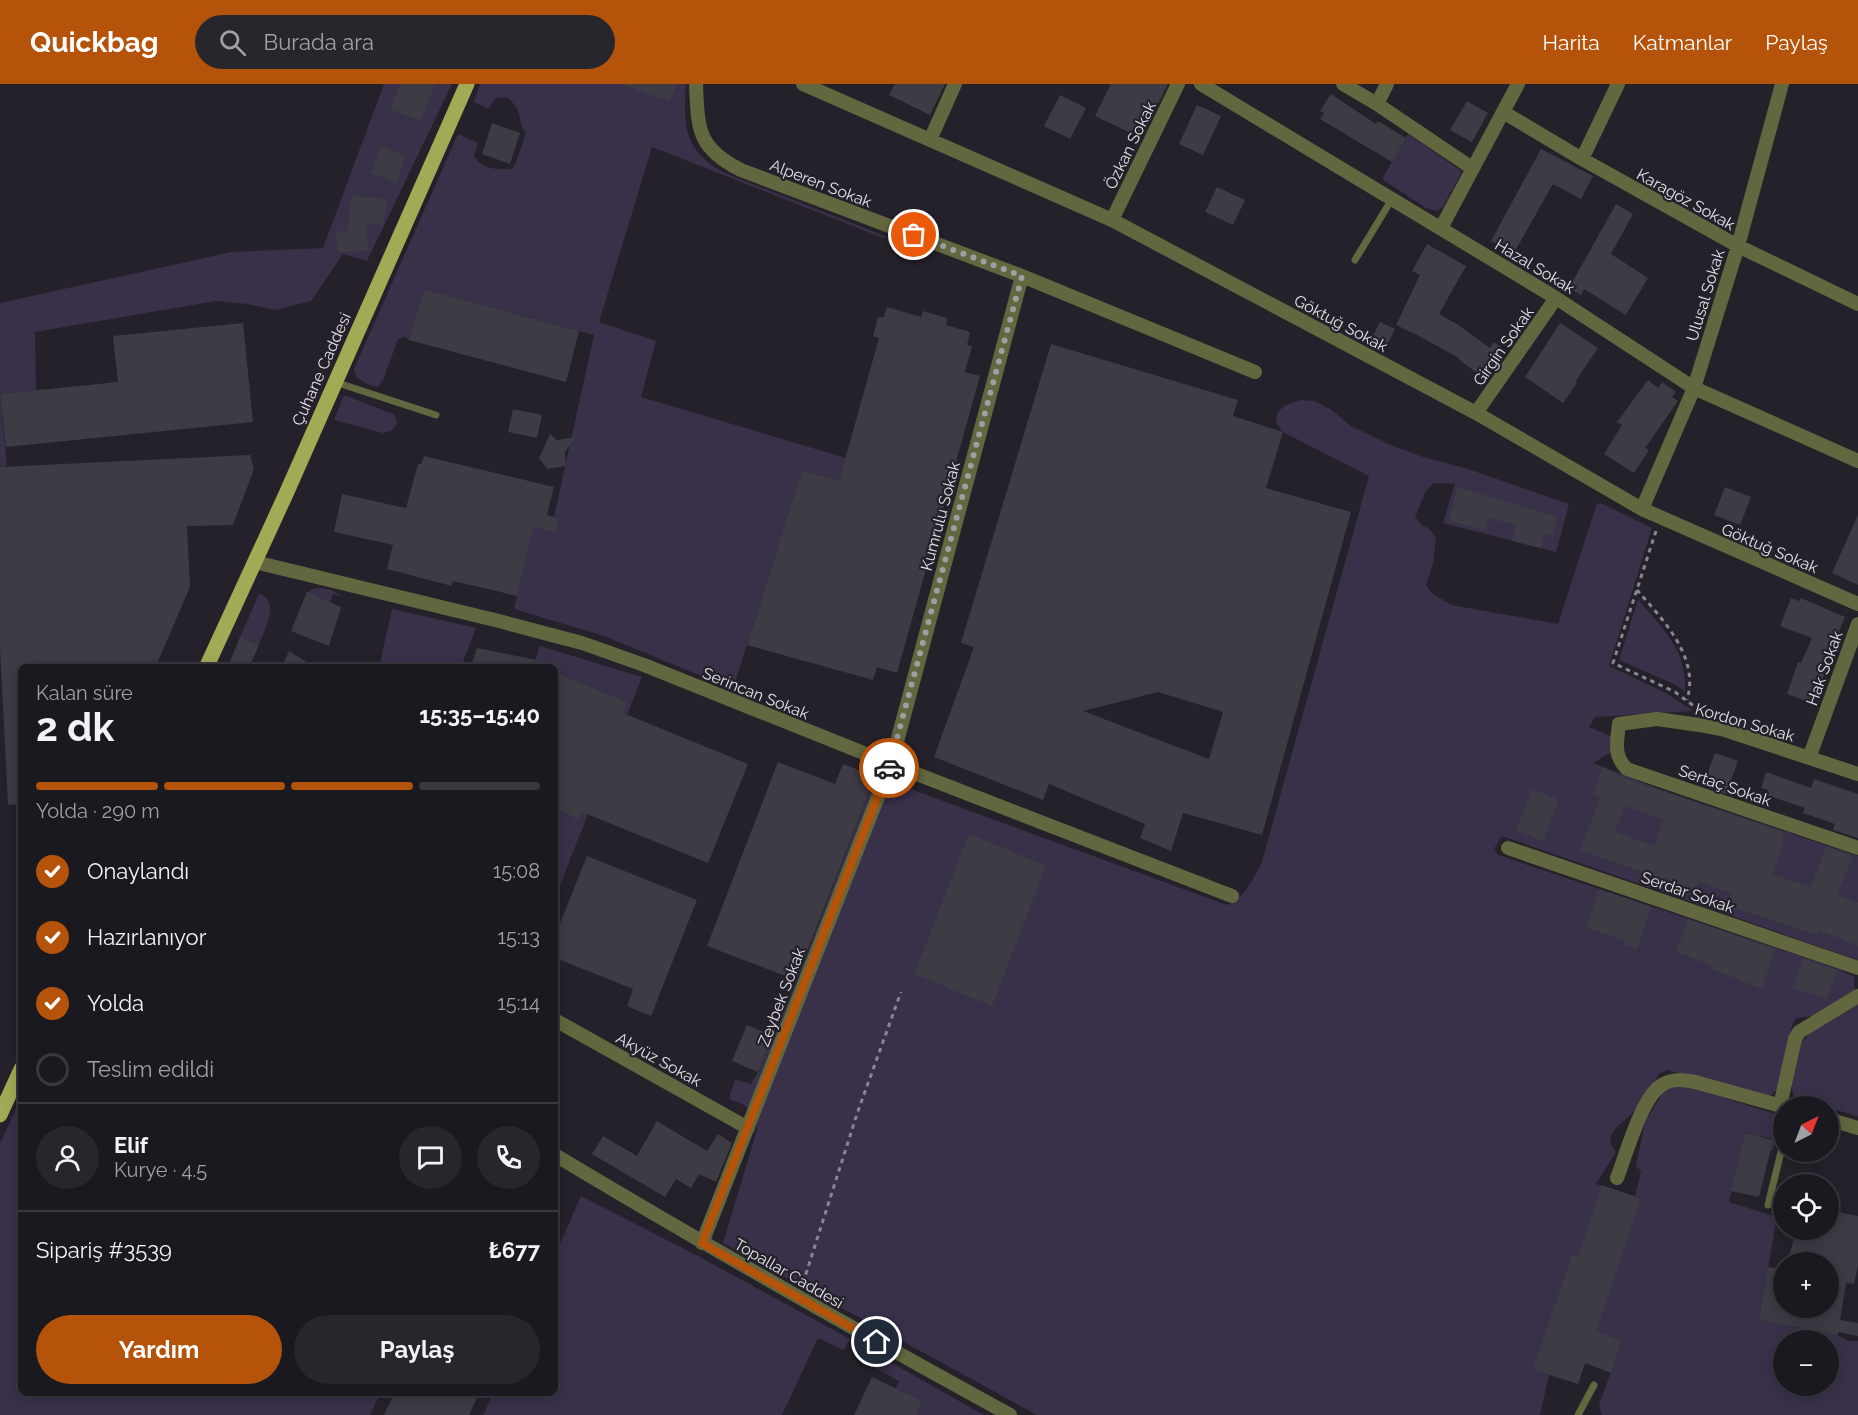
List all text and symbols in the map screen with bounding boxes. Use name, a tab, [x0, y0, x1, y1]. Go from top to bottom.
search box	[195, 15, 615, 69]
text: Quickbag	[30, 26, 159, 59]
icon: search	[216, 26, 249, 59]
text: Burada ara	[264, 29, 374, 55]
text: Harita	[1543, 30, 1600, 55]
text: Katmanlar	[1633, 30, 1732, 55]
text: Paylaş	[1765, 30, 1828, 55]
street label: Özkan Sokak	[1100, 97, 1160, 192]
street label: Alperen Sokak	[767, 155, 875, 212]
street label: Karagöz Sokak	[1633, 165, 1739, 235]
pin	[888, 209, 939, 260]
icon: bag	[897, 218, 930, 251]
street label: Hazal Sokak	[1491, 235, 1579, 298]
street label: Ulusal Sokak	[1682, 246, 1729, 343]
street label: Göktuğ Sokak	[1291, 291, 1391, 356]
street label: Girgin Sokak	[1469, 303, 1538, 389]
street label: Çuhane Caddesi	[288, 310, 355, 429]
street label: Kumrulu Sokak	[917, 459, 964, 573]
street label: Göktuğ Sokak	[1719, 520, 1821, 578]
street label: Hak Sokak	[1802, 628, 1847, 708]
street label: Serincan Sokak	[700, 663, 812, 724]
text: Kalan süre	[36, 681, 133, 705]
street label: Kordon Sokak	[1693, 699, 1797, 746]
text: 15:35–15:40	[419, 702, 540, 728]
text: 2 dk	[36, 704, 114, 750]
courier	[859, 738, 919, 798]
icon: car	[873, 752, 906, 785]
street label: Sertaç Sokak	[1676, 761, 1774, 810]
text: Yolda · 290 m	[36, 799, 160, 823]
icon: check	[36, 855, 69, 888]
text: Onaylandı	[87, 858, 189, 884]
text: 15:08	[493, 859, 540, 883]
street label: Serdar Sokak	[1639, 868, 1737, 917]
icon: check	[36, 921, 69, 954]
text: Hazırlanıyor	[87, 924, 206, 950]
text: 15:13	[498, 925, 540, 949]
street label: Zeybek Sokak	[754, 945, 809, 1049]
icon: check	[36, 987, 69, 1020]
text: Yolda	[87, 990, 144, 1016]
text: 15:14	[497, 991, 540, 1015]
street label: Akyüz Sokak	[613, 1028, 705, 1091]
text: Teslim edildi	[87, 1056, 214, 1082]
north arrow	[1773, 1096, 1839, 1162]
map controls	[1773, 1096, 1839, 1396]
button: person	[36, 1126, 99, 1189]
button: chat	[399, 1126, 462, 1189]
button: phone	[477, 1126, 540, 1189]
text: Elif	[114, 1132, 148, 1158]
text: Kurye · 4.5	[114, 1158, 207, 1182]
button: locate	[1773, 1174, 1839, 1240]
street label: Topallar Caddesi	[731, 1234, 847, 1312]
text: Sipariş #3539	[36, 1237, 172, 1263]
text: ₺677	[489, 1237, 540, 1263]
button: +	[1773, 1252, 1839, 1318]
button: Yardım	[36, 1315, 282, 1384]
button: Paylaş	[294, 1315, 540, 1384]
pin	[851, 1316, 902, 1367]
icon: home	[860, 1325, 893, 1358]
button: −	[1773, 1330, 1839, 1396]

